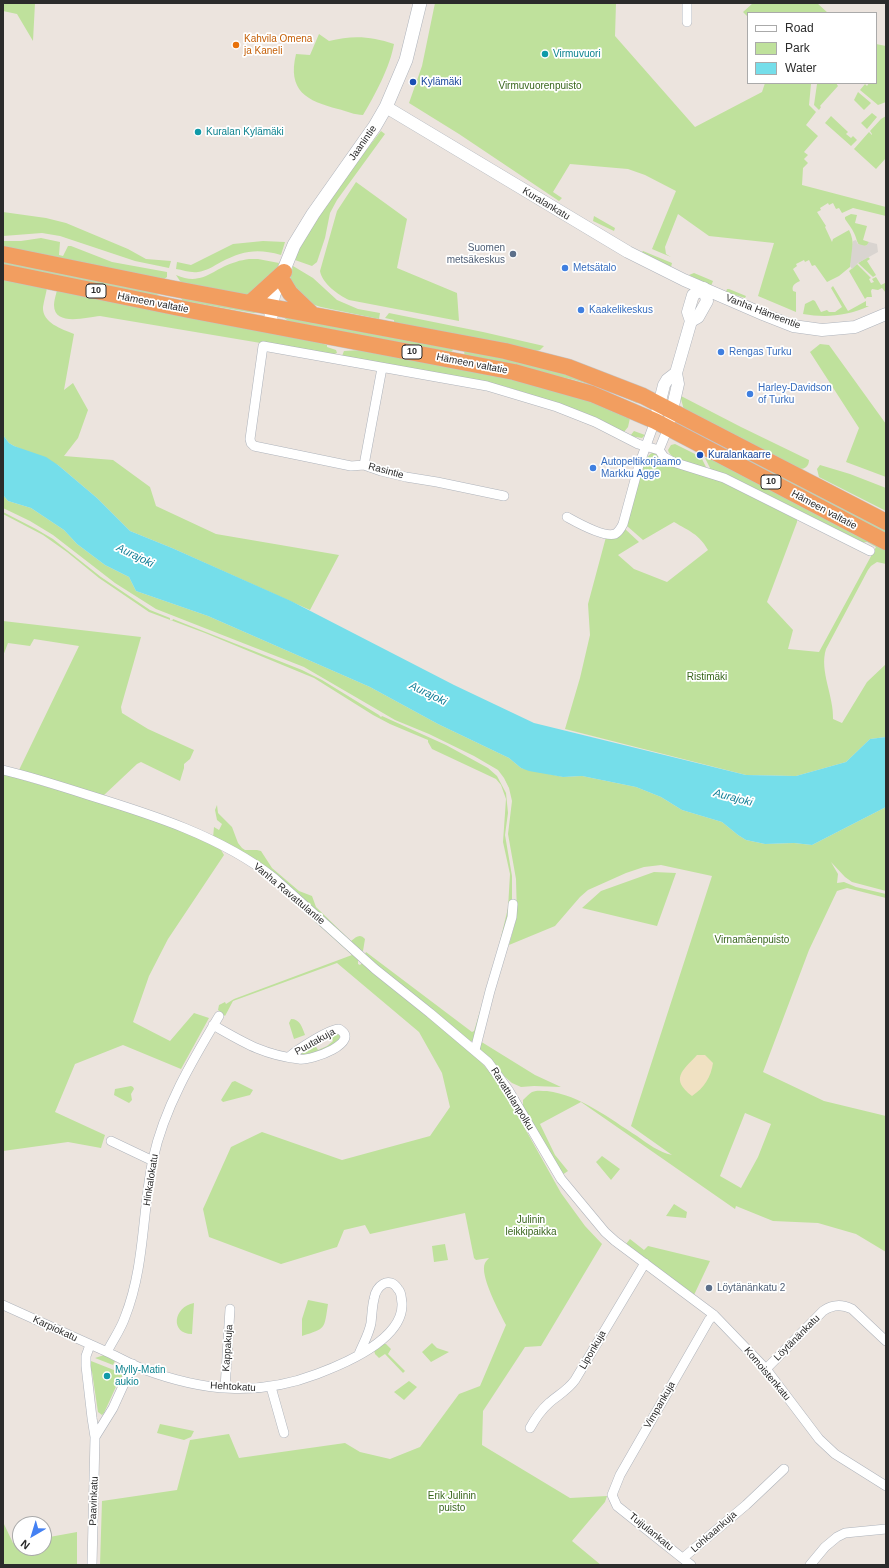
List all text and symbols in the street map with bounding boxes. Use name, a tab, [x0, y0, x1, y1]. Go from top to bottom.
legend	[747, 12, 877, 84]
text: Road	[785, 21, 814, 35]
place label: Kahvila Omena ja Kaneli	[244, 33, 312, 56]
marker: Kahvila Omena ja Kaneli	[231, 40, 241, 50]
text: Park	[785, 41, 810, 55]
place label: Virmuvuori	[553, 48, 601, 60]
marker: Virmuvuori	[540, 49, 550, 59]
text: Water	[785, 61, 817, 75]
place label: Kylämäki	[421, 76, 462, 88]
marker: Kylämäki	[408, 77, 418, 87]
park label: Virmuvuorenpuisto	[498, 80, 582, 92]
street label: Jaanintie	[347, 123, 379, 163]
place label: Kuralan Kylämäki	[206, 126, 284, 138]
marker: Kuralan Kylämäki	[193, 127, 203, 137]
street label: Kuralankatu	[520, 185, 572, 223]
place label: Suomen metsäkeskus	[447, 242, 505, 266]
marker: Suomen metsäkeskus	[508, 249, 518, 259]
place label: Metsätalo	[573, 262, 616, 274]
marker: Metsätalo	[560, 263, 570, 273]
road number: 10	[86, 284, 106, 298]
street label: Hämeen valtatie	[116, 290, 190, 316]
street label: Vanha Hämeentie	[724, 292, 802, 332]
place label: Kaakelikeskus	[589, 304, 653, 316]
marker: Kaakelikeskus	[576, 305, 586, 315]
road number: 10	[402, 345, 422, 359]
place label: Rengas Turku	[729, 346, 791, 358]
marker: Rengas Turku	[716, 347, 726, 357]
street label: Hämeen valtatie	[435, 351, 509, 377]
place label: Harley-Davidson of Turku	[758, 382, 832, 406]
marker: Harley-Davidson of Turku	[745, 389, 755, 399]
place label: Kuralankaarre	[708, 449, 771, 461]
marker: Kuralankaarre	[695, 450, 705, 460]
place label: Autopeltikorjaamo Markku Agge	[601, 456, 681, 480]
street label: Rasintie	[367, 461, 405, 481]
marker: Autopeltikorjaamo Markku Agge	[588, 463, 598, 473]
road number: 10	[761, 475, 781, 489]
street label: Hämeen valtatie	[789, 488, 859, 532]
water label: Aurajoki	[114, 541, 156, 571]
park label: Ristimäki	[687, 671, 727, 683]
water label: Aurajoki	[407, 679, 449, 709]
water label: Aurajoki	[712, 786, 754, 810]
street label: Vanha Ravattulantie	[251, 861, 327, 927]
park label: Virnamäenpuisto	[715, 934, 789, 946]
street label: Puutakuja	[293, 1026, 337, 1058]
street label: Ravattulanpolku	[488, 1065, 536, 1133]
street label: Hinkalokatu	[141, 1153, 161, 1207]
park label: Julinin leikkipaikka	[505, 1214, 557, 1238]
place label: Löytänänkatu 2	[717, 1282, 785, 1294]
marker: Löytänänkatu 2	[704, 1283, 714, 1293]
street label: Karpiokatu	[31, 1313, 79, 1345]
street label: Löytänänkatu	[772, 1313, 822, 1363]
street label: Kappakuja	[220, 1324, 236, 1372]
street label: Liponkuja	[577, 1328, 609, 1372]
street label: Komoistenkatu	[741, 1345, 793, 1403]
place label: Mylly-Matin aukio	[115, 1364, 166, 1388]
marker: Mylly-Matin aukio	[102, 1371, 112, 1381]
street label: Vimpankuja	[642, 1379, 678, 1431]
street label: Hehtokatu	[210, 1380, 256, 1394]
street label: Paavinkatu	[87, 1476, 101, 1526]
park label: Erik Julinin puisto	[428, 1490, 476, 1514]
street label: Lohkaankuja	[689, 1509, 739, 1555]
street label: Tuijulankatu	[626, 1510, 676, 1554]
north arrow	[12, 1516, 52, 1556]
text: N	[18, 1537, 32, 1552]

